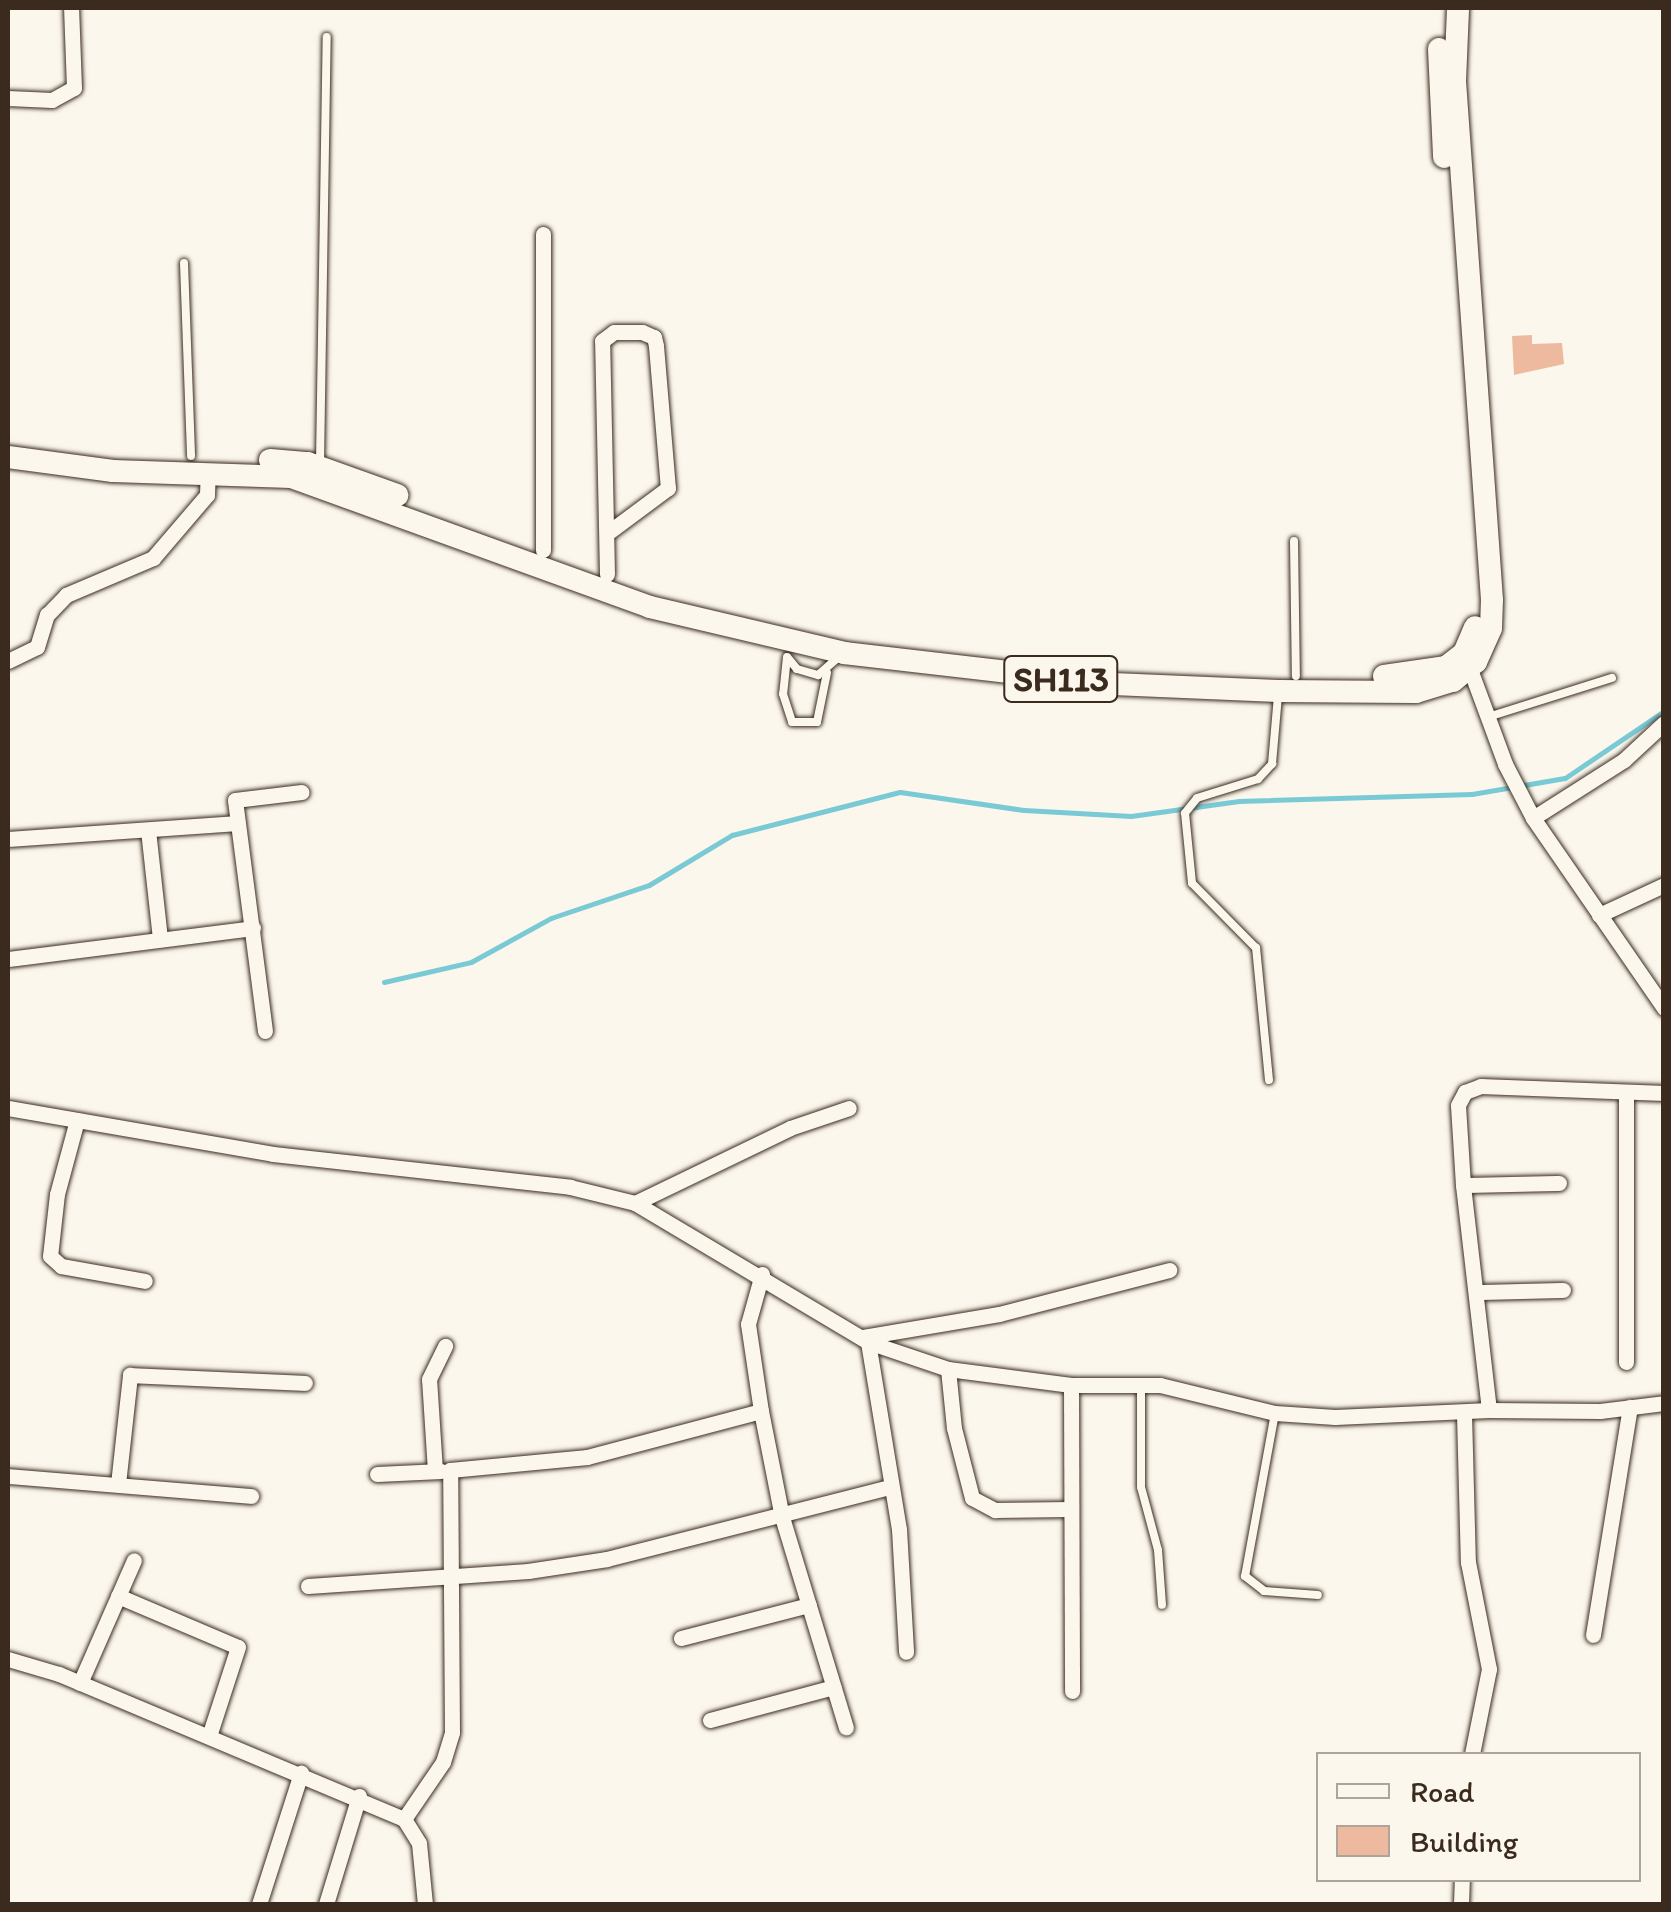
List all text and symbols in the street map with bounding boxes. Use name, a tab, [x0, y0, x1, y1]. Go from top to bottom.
road number: SH113	[1001, 649, 1121, 709]
legend	[1316, 1752, 1641, 1882]
text: Road	[1410, 1773, 1475, 1810]
text: Building	[1410, 1823, 1518, 1860]

